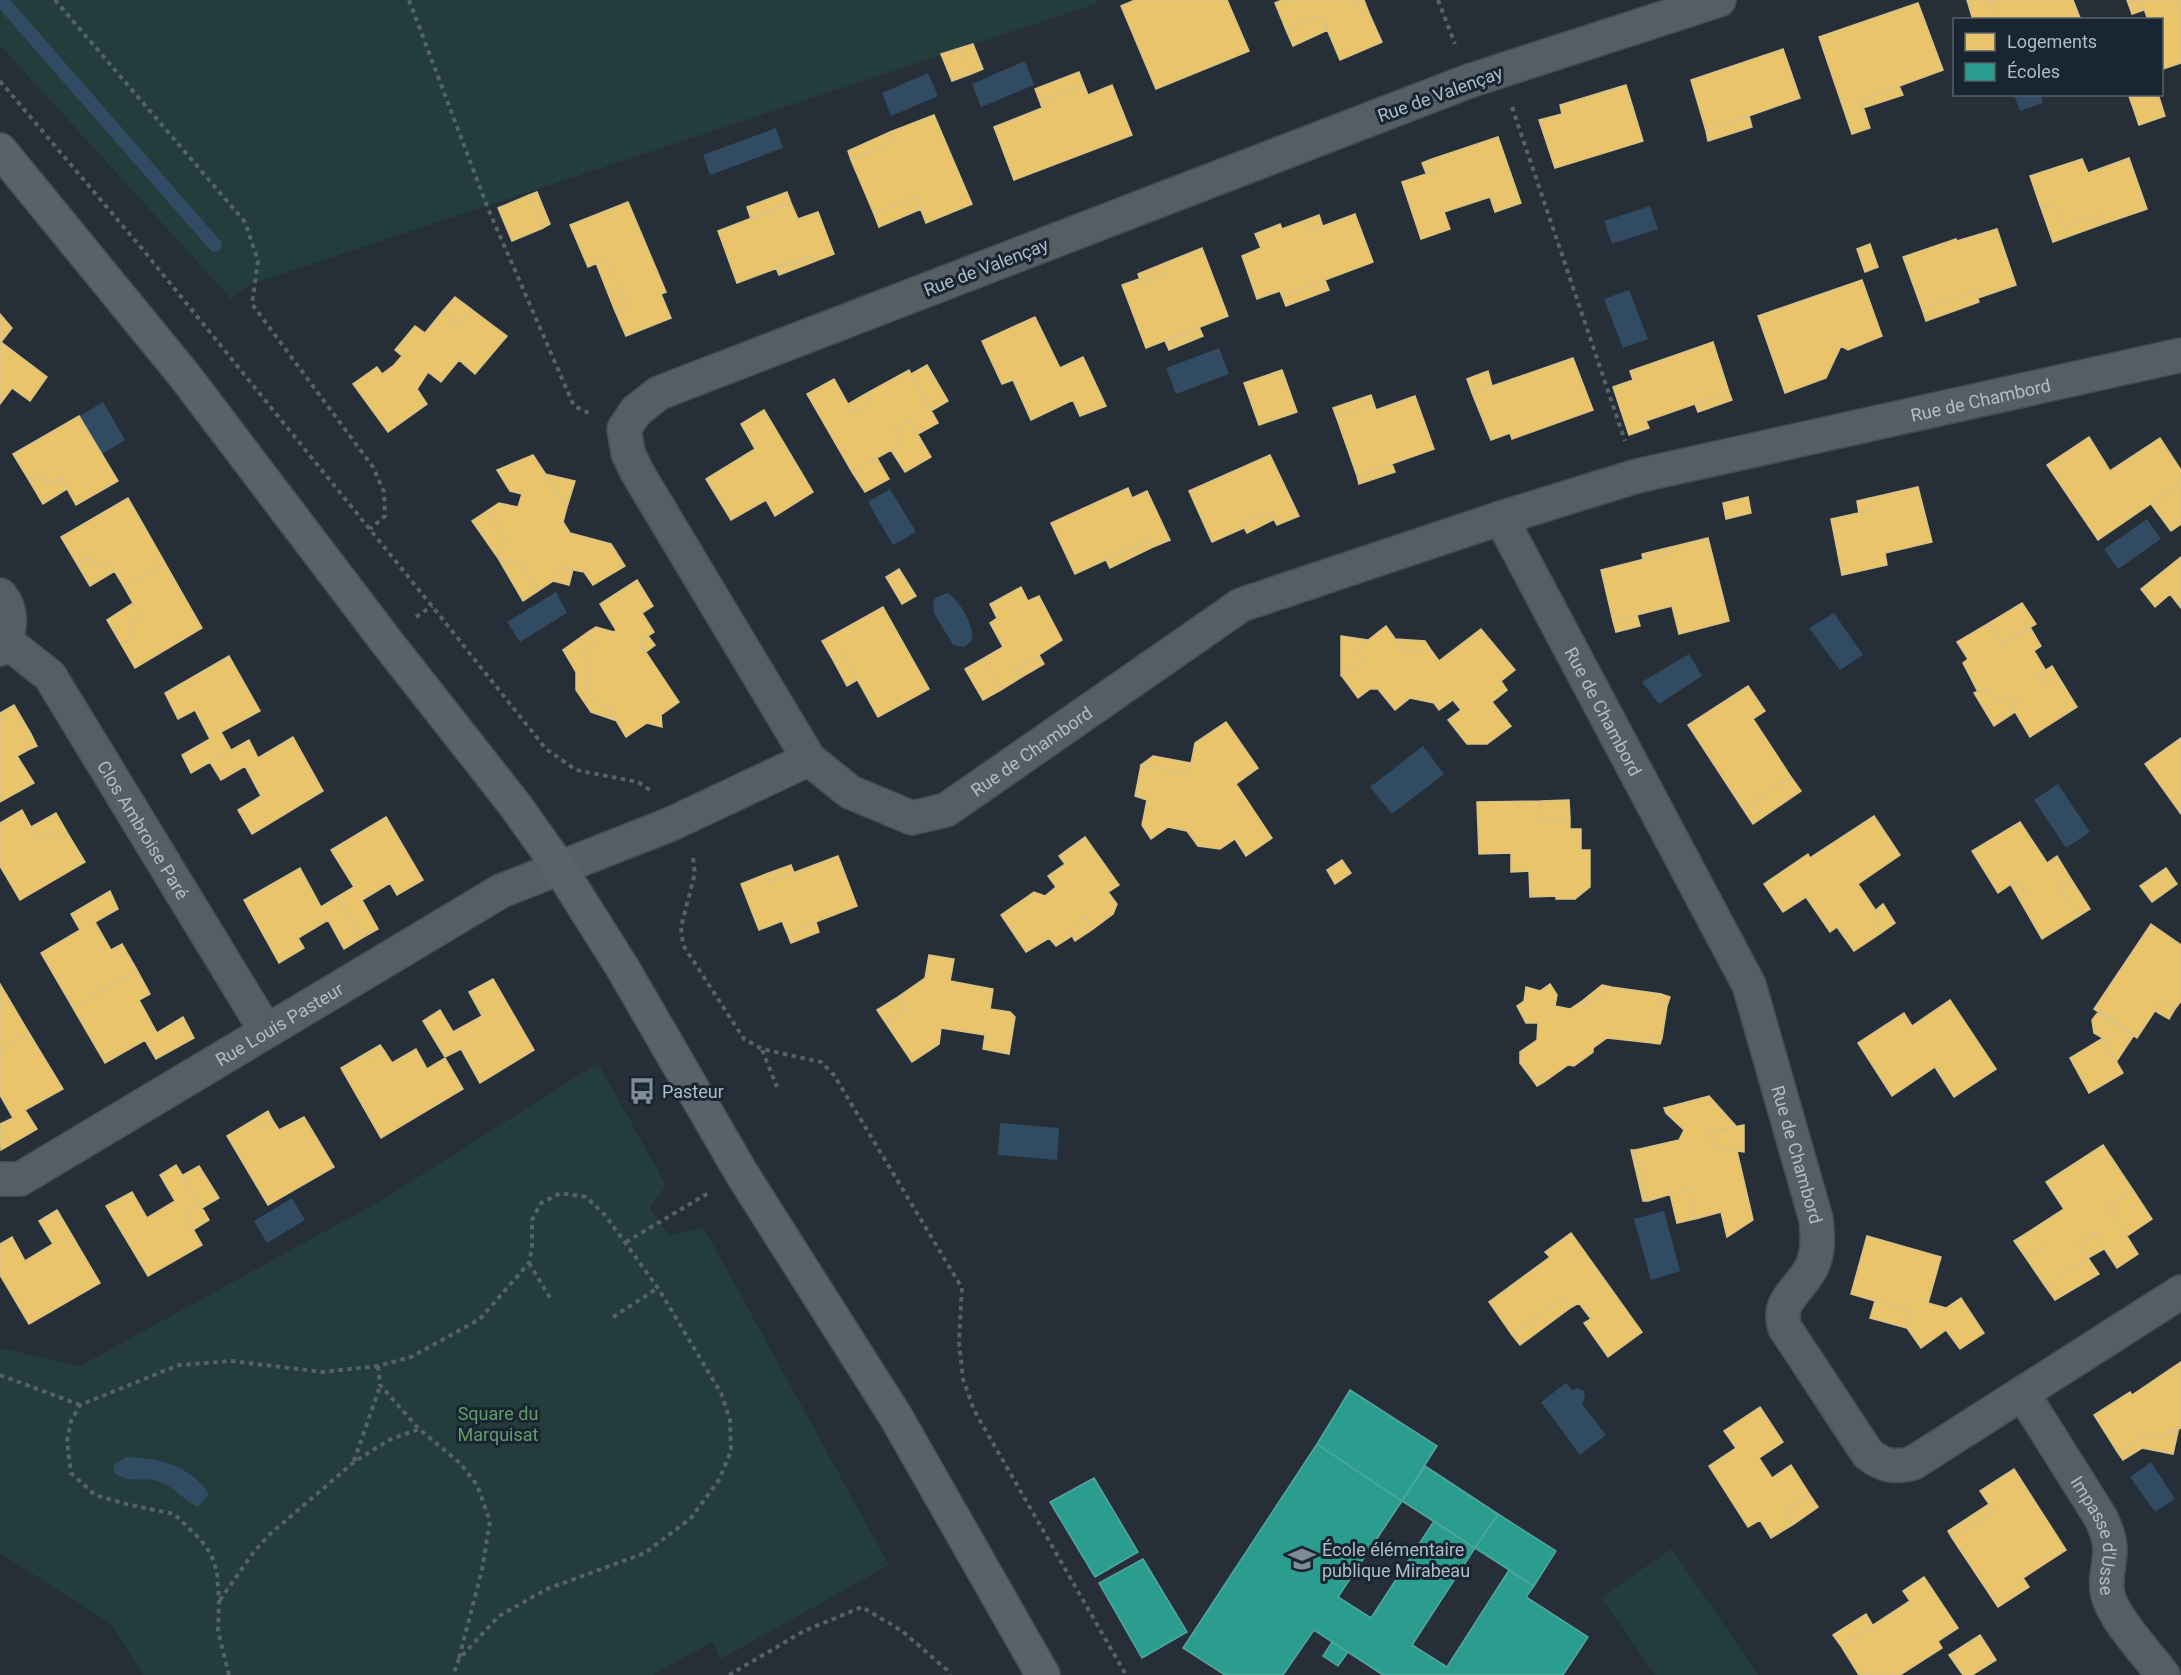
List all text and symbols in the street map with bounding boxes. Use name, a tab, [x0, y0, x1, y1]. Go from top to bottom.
legend	[1953, 18, 2163, 96]
text: Logements	[2007, 31, 2097, 52]
street label: Rue de Valençay	[1375, 61, 1506, 126]
text: Écoles	[2007, 61, 2060, 82]
street label: Rue de Valençay	[921, 233, 1052, 300]
street label: Rue de Chambord	[1908, 374, 2053, 425]
street label: Rue de Chambord	[1561, 643, 1647, 779]
street label: Rue de Chambord	[966, 701, 1096, 800]
street label: Clos Ambroise Paré	[93, 757, 194, 903]
street label: Rue Louis Pasteur	[212, 978, 347, 1070]
bus stop icon: Pasteur	[627, 1076, 657, 1106]
place label: Pasteur	[662, 1081, 724, 1102]
street label: Rue de Chambord	[1768, 1083, 1827, 1226]
park label: Square du Marquisat	[458, 1403, 539, 1445]
street label: Impasse d'Usse	[2067, 1472, 2121, 1596]
place label: École élémentaire publique Mirabeau	[1322, 1539, 1470, 1581]
school or university icon: École élémentaire publique Mirabeau	[1287, 1544, 1317, 1574]

